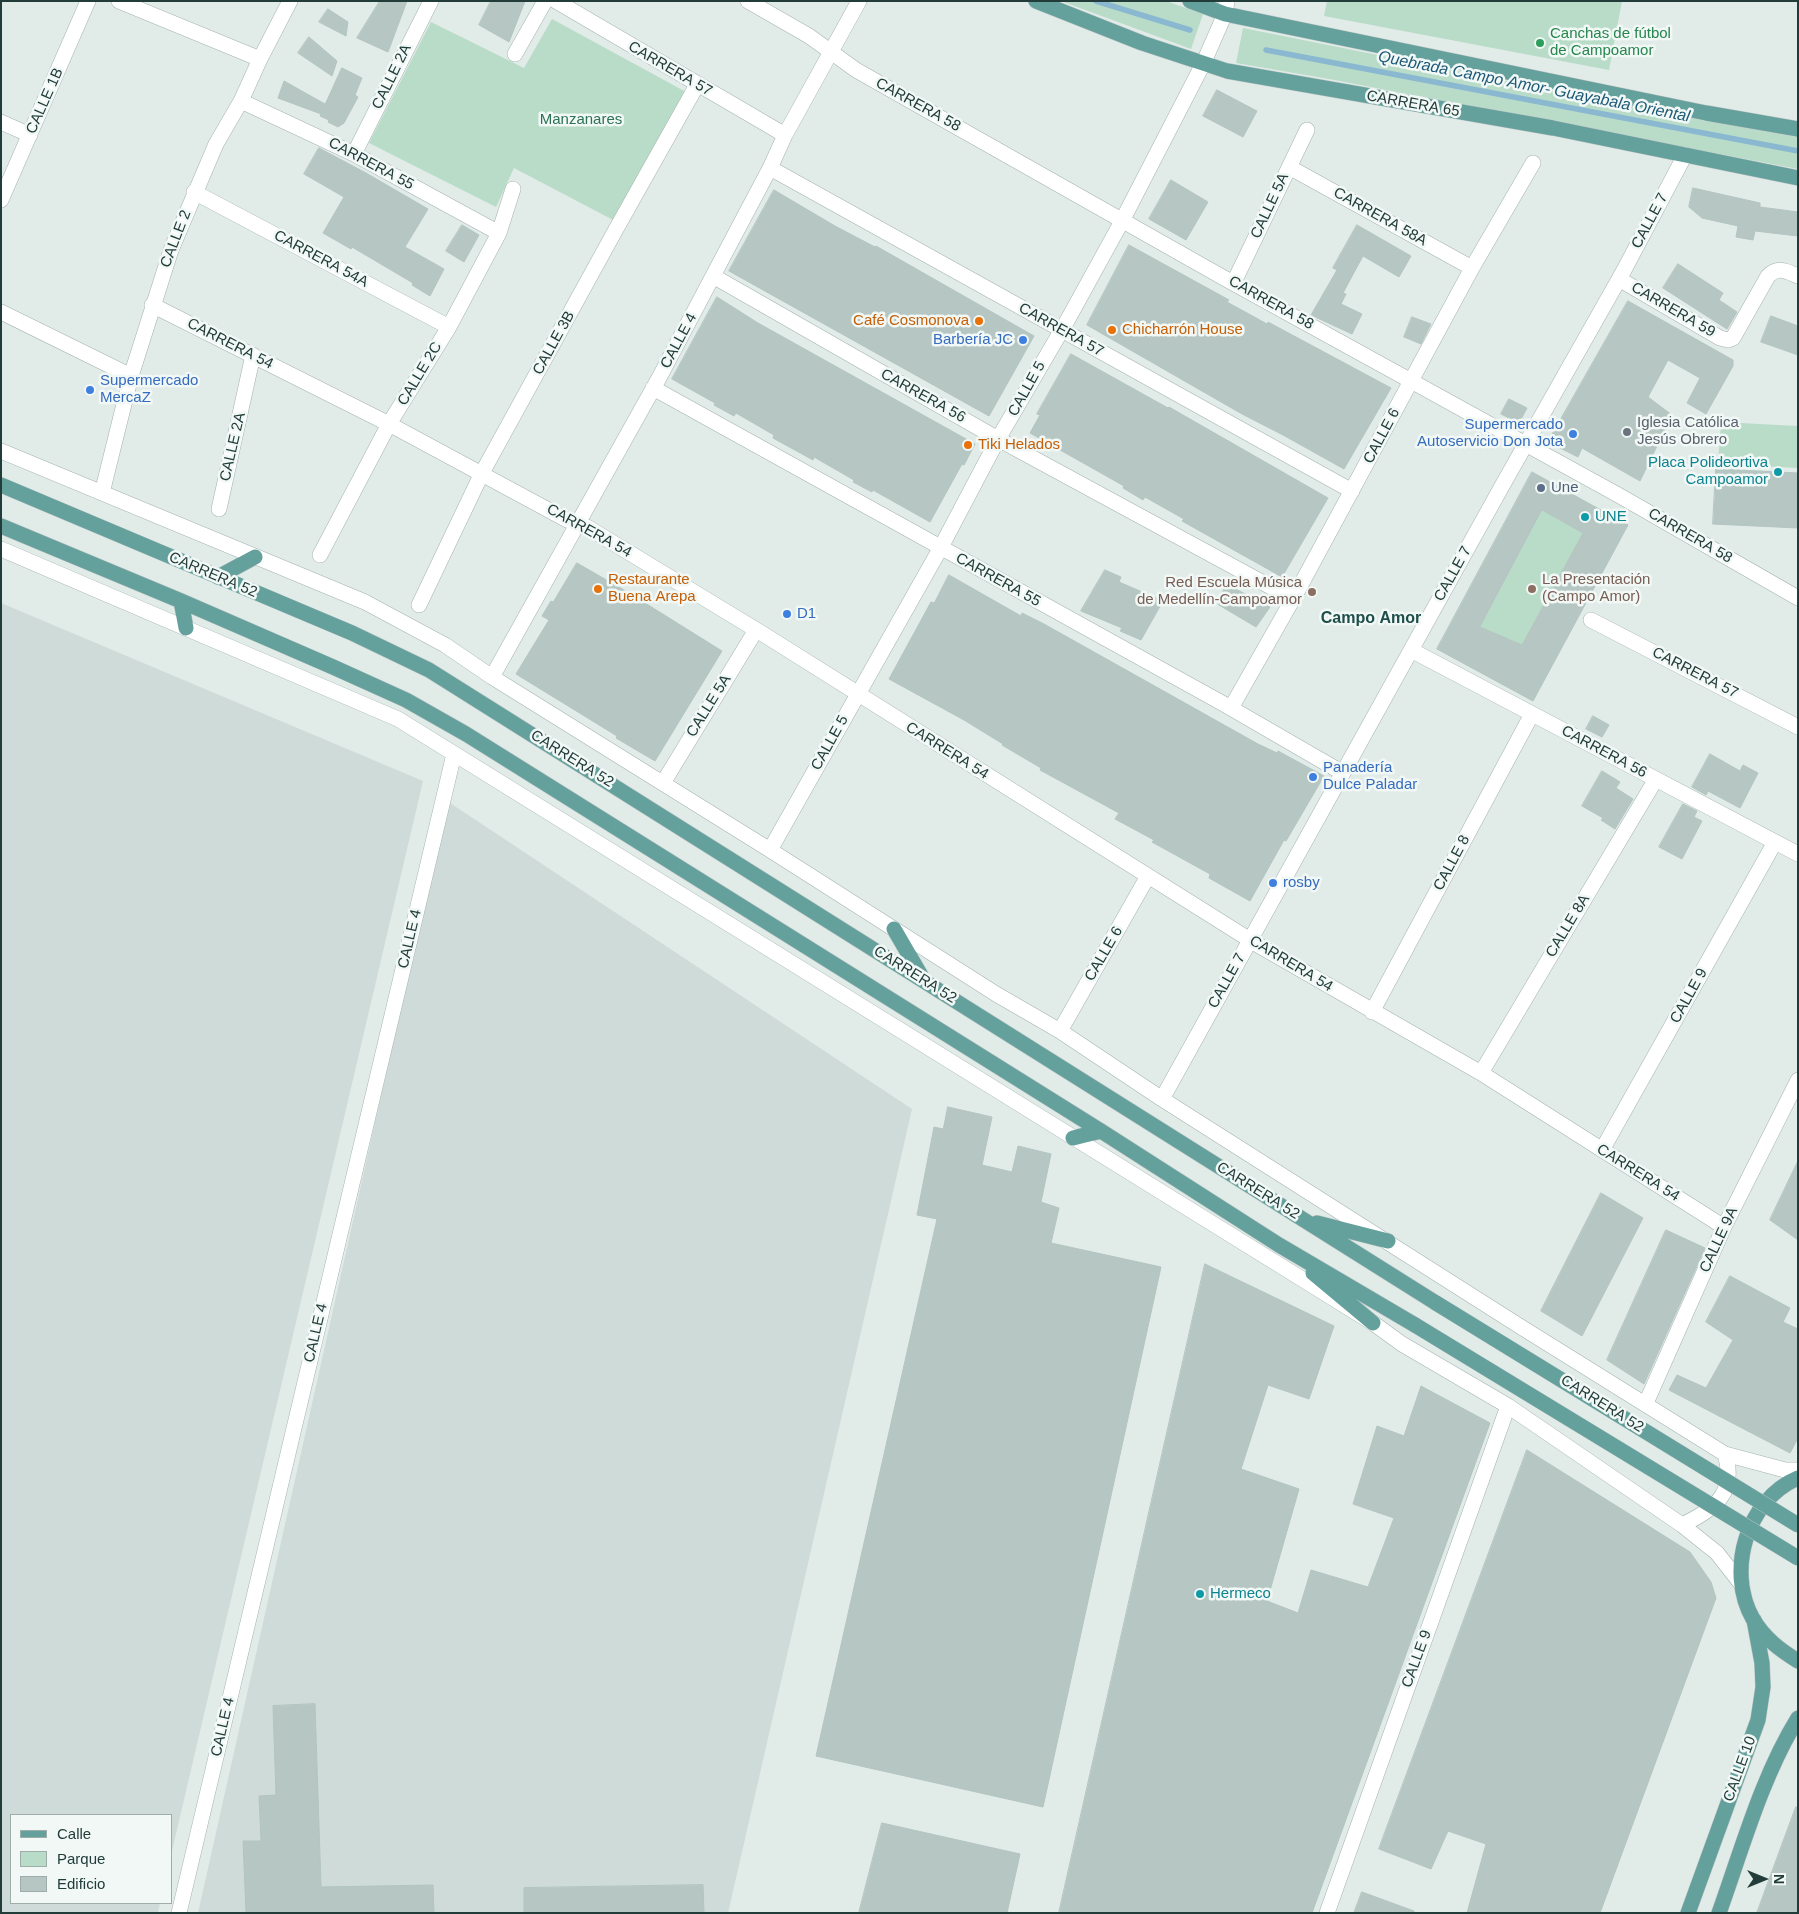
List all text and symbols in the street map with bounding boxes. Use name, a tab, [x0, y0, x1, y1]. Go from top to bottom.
place label: Canchas de fútbol de Campoamor	[1550, 25, 1671, 60]
marker: Canchas de fútbol de Campoamor	[1534, 37, 1546, 49]
street label: CARRERA 57	[625, 38, 715, 100]
street label: CALLE 2A	[369, 42, 415, 112]
water label: Quebrada Campo Amor- Guayabala Oriental	[1376, 47, 1692, 127]
street label: CALLE 1B	[23, 65, 67, 137]
street label: CARRERA 58	[872, 74, 964, 136]
street label: CARRERA 65	[1365, 87, 1461, 121]
park label: Manzanares	[540, 111, 622, 129]
street label: CARRERA 55	[325, 134, 417, 194]
street label: CALLE 5A	[1247, 170, 1293, 242]
street label: CARRERA 58A	[1330, 184, 1430, 250]
street label: CALLE 7	[1628, 190, 1672, 252]
street label: CALLE 2	[157, 208, 195, 270]
street label: CARRERA 54A	[271, 227, 371, 291]
street label: CARRERA 58	[1225, 272, 1317, 334]
street label: CARRERA 59	[1628, 279, 1718, 341]
street label: CARRERA 57	[1015, 299, 1107, 361]
street label: CALLE 3B	[529, 308, 579, 378]
street label: CALLE 4	[657, 310, 701, 372]
place label: Café Cosmonova	[853, 312, 969, 330]
street label: CARRERA 54	[184, 315, 276, 373]
marker: Café Cosmonova	[973, 315, 985, 327]
place label: Chicharrón House	[1122, 321, 1243, 339]
marker: Chicharrón House	[1106, 324, 1118, 336]
place label: Barbería JC	[933, 331, 1013, 349]
marker: Barbería JC	[1017, 334, 1029, 346]
street label: CALLE 2C	[394, 339, 446, 409]
street label: CALLE 5	[1005, 358, 1049, 420]
street label: CARRERA 56	[877, 365, 969, 427]
place label: Supermercado MercaZ	[100, 372, 198, 407]
marker: Supermercado MercaZ	[84, 384, 96, 396]
street label: CALLE 6	[1360, 405, 1404, 467]
street label: CALLE 2A	[216, 411, 250, 483]
place label: Iglesia Católica Jesús Obrero	[1637, 414, 1739, 449]
place label: Supermercado Autoservicio Don Jota	[1417, 416, 1563, 451]
marker: Iglesia Católica Jesús Obrero	[1621, 426, 1633, 438]
marker: Supermercado Autoservicio Don Jota	[1567, 428, 1579, 440]
place label: Tiki Helados	[978, 436, 1060, 454]
marker: Tiki Helados	[962, 439, 974, 451]
place label: Placa Polideortiva Campoamor	[1648, 454, 1768, 489]
marker: Placa Polideortiva Campoamor	[1772, 466, 1784, 478]
place label: Une	[1551, 479, 1579, 497]
marker: Une	[1535, 482, 1547, 494]
street label: CARRERA 54	[543, 500, 635, 562]
street label: CARRERA 58	[1645, 505, 1735, 567]
place label: UNE	[1595, 508, 1627, 526]
marker: UNE	[1579, 511, 1591, 523]
street label: CALLE 7	[1431, 543, 1475, 605]
street label: CARRERA 52	[166, 548, 260, 602]
street label: CARRERA 55	[952, 549, 1044, 611]
place label: Restaurante Buena Arepa	[608, 571, 696, 606]
place label: La Presentación (Campo Amor)	[1542, 571, 1650, 606]
place label: Red Escuela Música de Medellín-Campoamor	[1137, 574, 1302, 609]
marker: Restaurante Buena Arepa	[592, 583, 604, 595]
marker: La Presentación (Campo Amor)	[1526, 583, 1538, 595]
marker: Red Escuela Música de Medellín-Campoamor	[1306, 586, 1318, 598]
place label: D1	[797, 605, 816, 623]
marker: D1	[781, 608, 793, 620]
district label: Campo Amor	[1321, 609, 1421, 629]
street label: CARRERA 57	[1649, 644, 1741, 702]
street label: CALLE 5A	[683, 672, 735, 740]
street label: CALLE 5	[808, 712, 852, 774]
street label: CARRERA 54	[902, 718, 992, 784]
street label: CARRERA 56	[1558, 722, 1650, 782]
street label: CARRERA 52	[527, 726, 617, 792]
place label: Panadería Dulce Paladar	[1323, 759, 1417, 794]
marker: Panadería Dulce Paladar	[1307, 771, 1319, 783]
street label: CALLE 8	[1430, 832, 1474, 894]
place label: rosby	[1283, 874, 1320, 892]
marker: rosby	[1267, 877, 1279, 889]
street label: CALLE 8A	[1542, 891, 1594, 961]
street label: CALLE 4	[394, 908, 426, 970]
street label: CALLE 6	[1081, 924, 1127, 984]
street label: CARRERA 54	[1246, 932, 1336, 996]
street label: CARRERA 52	[870, 942, 960, 1008]
street label: CALLE 7	[1205, 950, 1249, 1012]
street label: CALLE 9	[1667, 965, 1711, 1027]
street label: CARRERA 54	[1593, 1140, 1683, 1206]
street label: CARRERA 52	[1213, 1158, 1303, 1224]
street label: CALLE 9A	[1696, 1204, 1742, 1276]
street label: CALLE 4	[300, 1302, 332, 1364]
street label: CARRERA 52	[1557, 1371, 1647, 1437]
place label: Hermeco	[1210, 1585, 1271, 1603]
marker: Hermeco	[1194, 1588, 1206, 1600]
street label: CALLE 9	[1398, 1628, 1436, 1690]
street label: CALLE 4	[207, 1696, 239, 1758]
street label: CALLE 10	[1720, 1734, 1760, 1804]
legend	[10, 1814, 172, 1904]
text: Calle	[57, 1825, 91, 1842]
text: Parque	[57, 1850, 105, 1867]
north arrow	[1739, 1854, 1789, 1904]
text: N	[1771, 1874, 1787, 1884]
text: Edificio	[57, 1875, 105, 1892]

